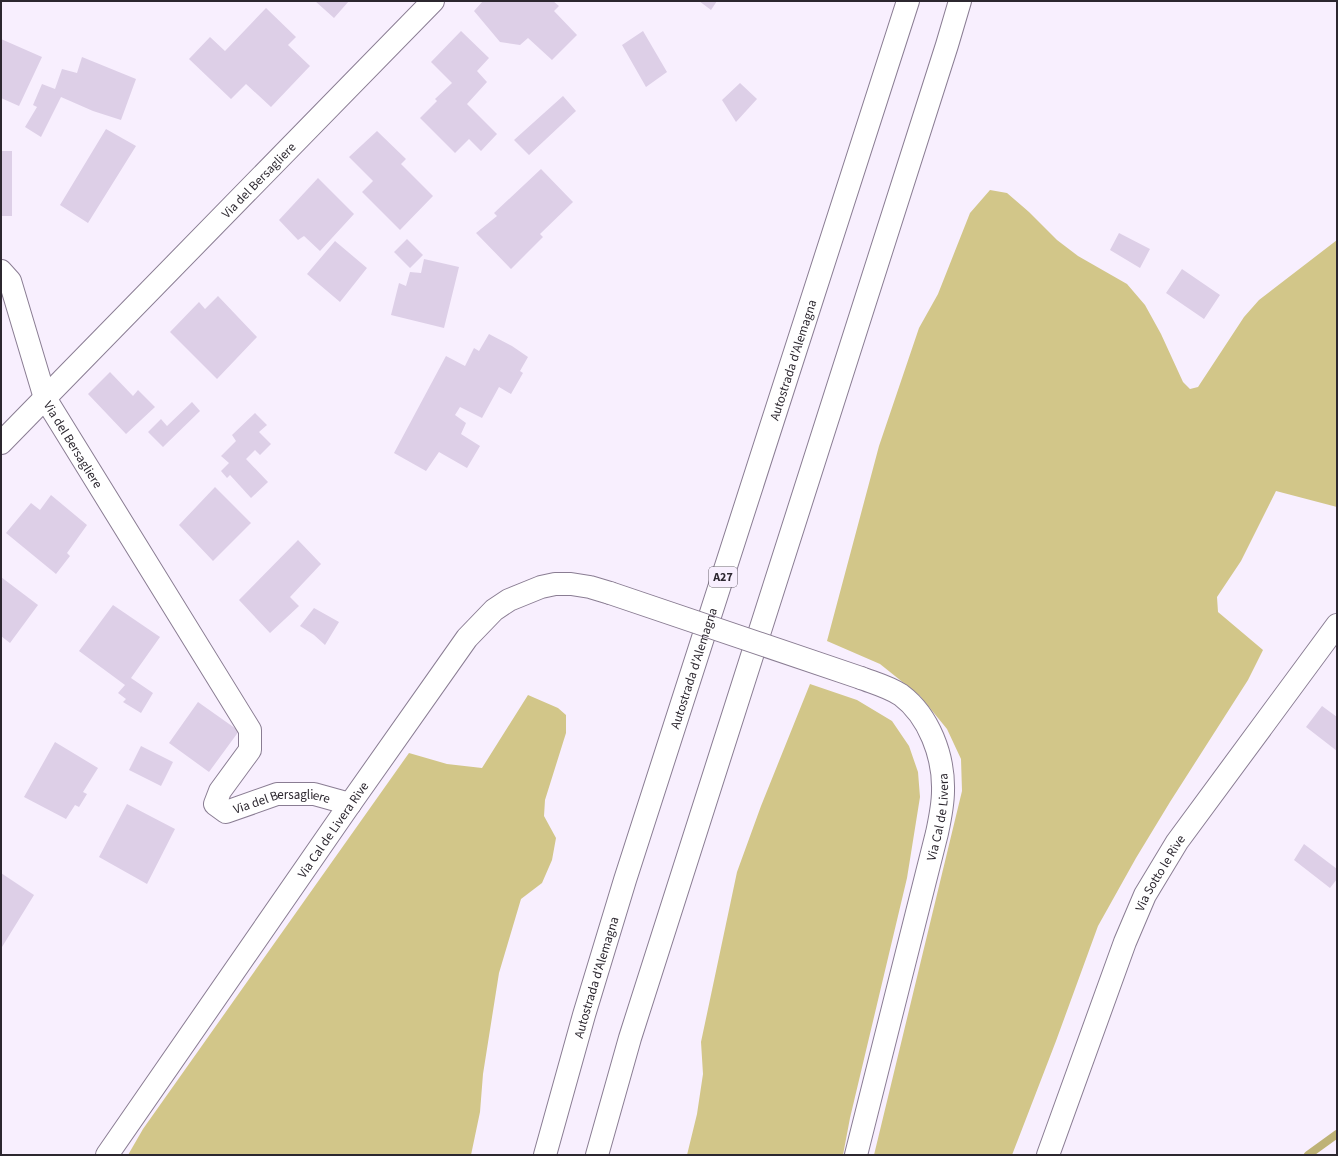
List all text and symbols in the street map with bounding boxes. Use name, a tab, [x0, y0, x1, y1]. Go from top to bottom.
street label: Via del Bersagliere	[218, 139, 300, 222]
street label: Autostrada d'Alemagna	[766, 297, 821, 423]
street label: Via del Bersagliere	[39, 398, 107, 492]
road number: A27	[709, 567, 737, 587]
street label: Autostrada d'Alemagna	[666, 606, 722, 731]
street label: Via Cal de Livera	[922, 773, 953, 863]
street label: Via Cal de Livera Rive	[293, 778, 373, 882]
street label: Via del Bersagliere	[231, 786, 332, 819]
street label: Via Sotto le Rive	[1131, 831, 1190, 914]
street label: Autostrada d'Alemagna	[570, 914, 623, 1040]

